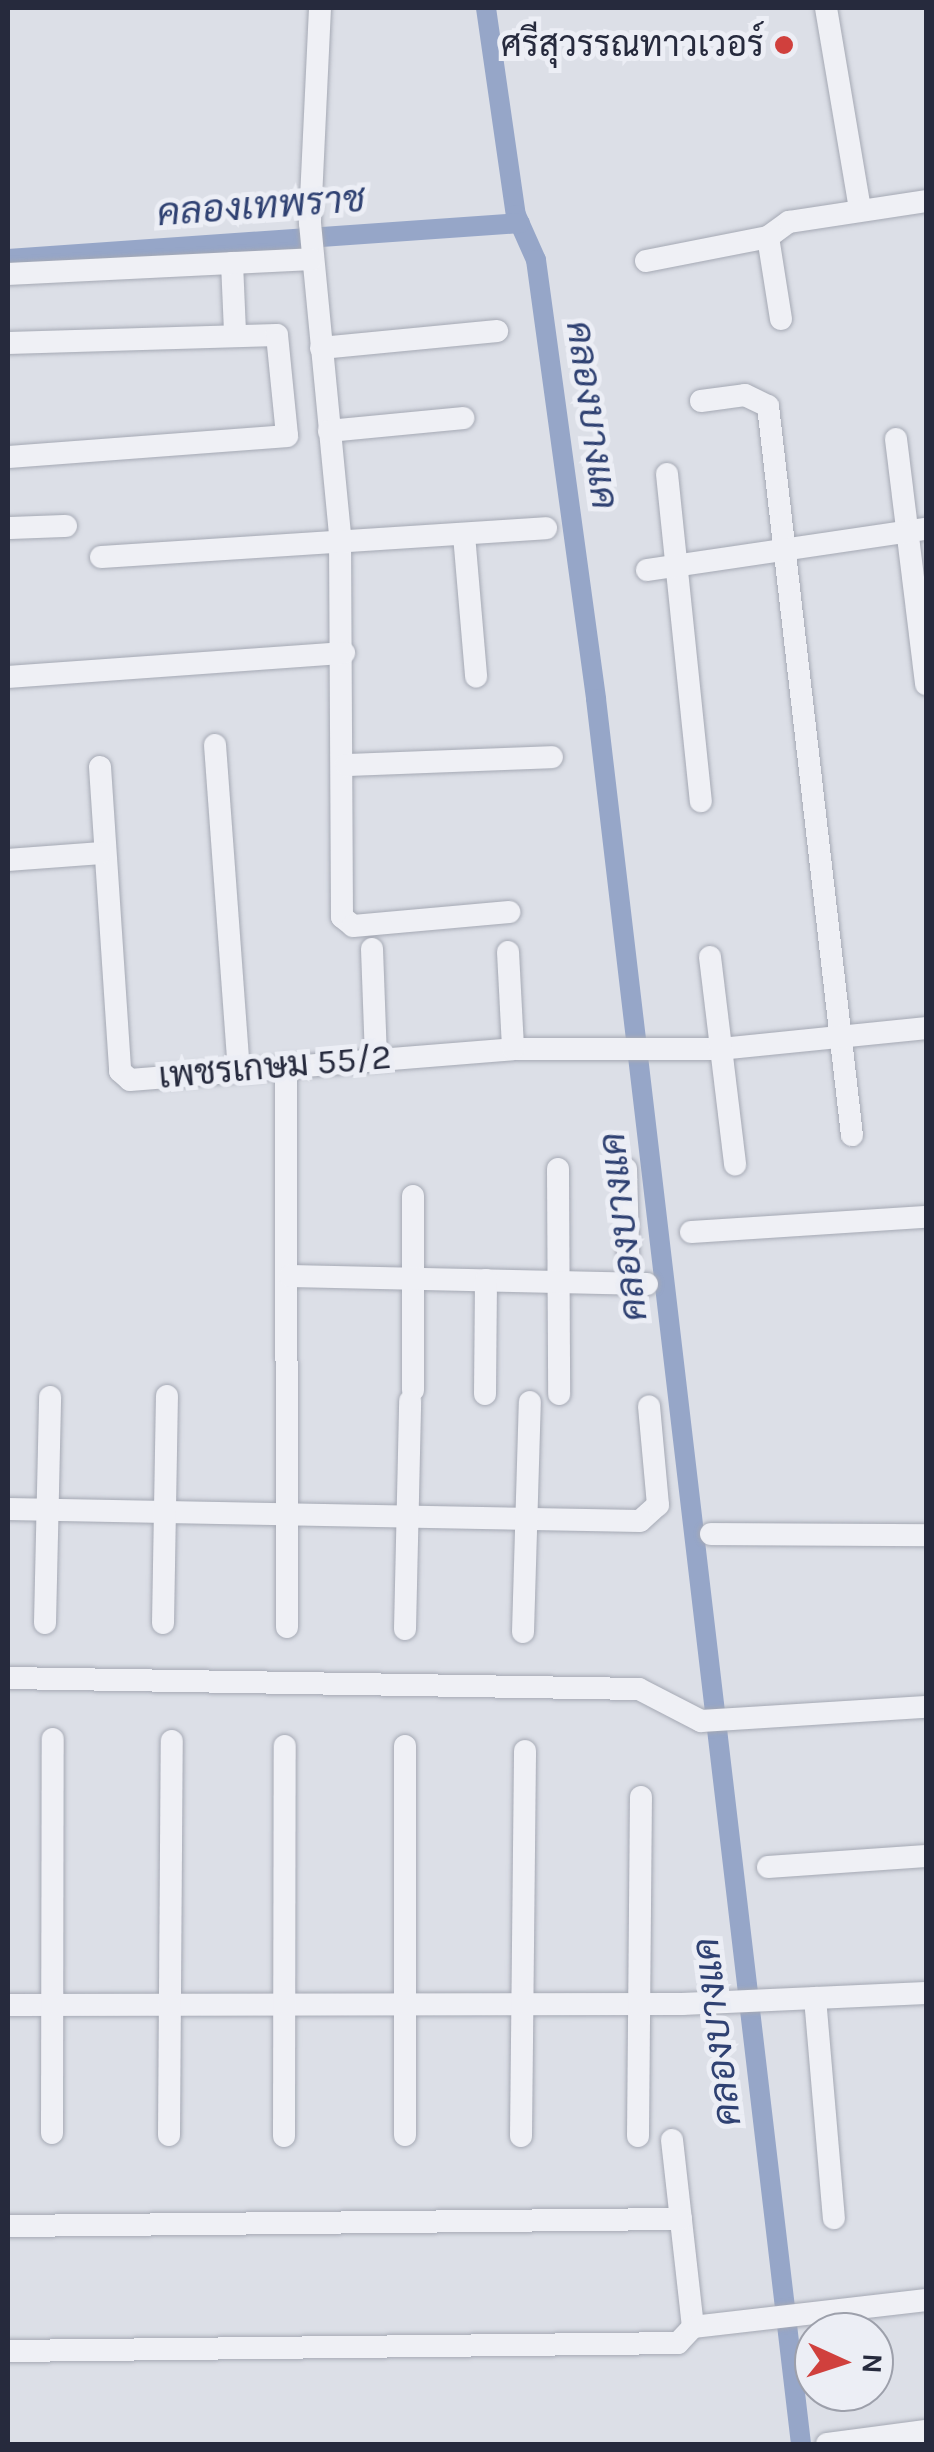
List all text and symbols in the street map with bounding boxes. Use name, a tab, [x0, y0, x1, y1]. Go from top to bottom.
place label: ศรีสุวรรณทาวเวอร์	[501, 24, 764, 66]
marker: ศรีสุวรรณทาวเวอร์	[773, 34, 795, 56]
water label: คลองเทพราช	[155, 176, 367, 236]
water label: คลองบางแค	[556, 318, 628, 512]
street label: เพชรเกษม 55/2	[157, 1036, 393, 1098]
water label: คลองบางแค	[589, 1130, 657, 1324]
water label: คลองบางแค	[683, 1935, 751, 2129]
north arrow	[794, 2312, 894, 2412]
text: N	[855, 2353, 889, 2374]

